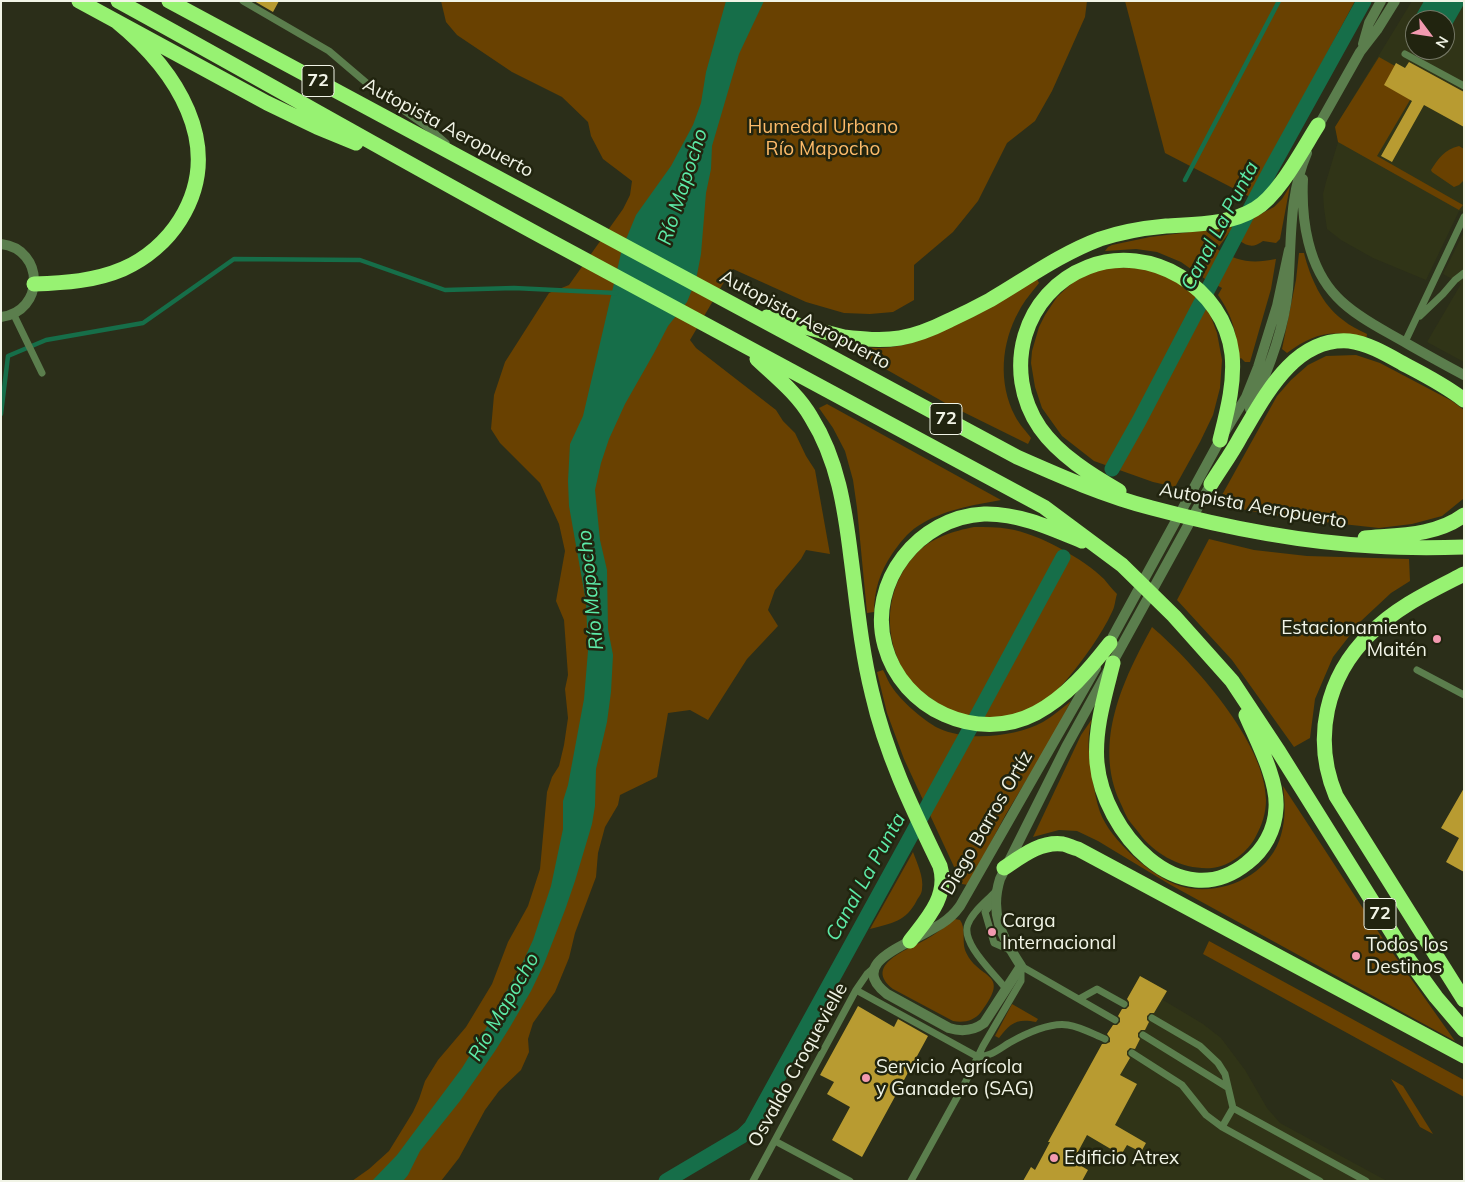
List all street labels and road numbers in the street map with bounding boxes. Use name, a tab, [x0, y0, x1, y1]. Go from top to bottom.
road number: 72	[302, 66, 334, 96]
street label: Autopista Aeropuerto	[359, 73, 537, 183]
street label: Autopista Aeropuerto	[716, 265, 894, 375]
road number: 72	[930, 404, 962, 434]
street label: Autopista Aeropuerto	[1158, 478, 1348, 534]
street label: Diego Barros Ortíz	[936, 747, 1038, 899]
road number: 72	[1364, 899, 1396, 930]
street label: Osvaldo Croquevielle	[743, 979, 853, 1151]

